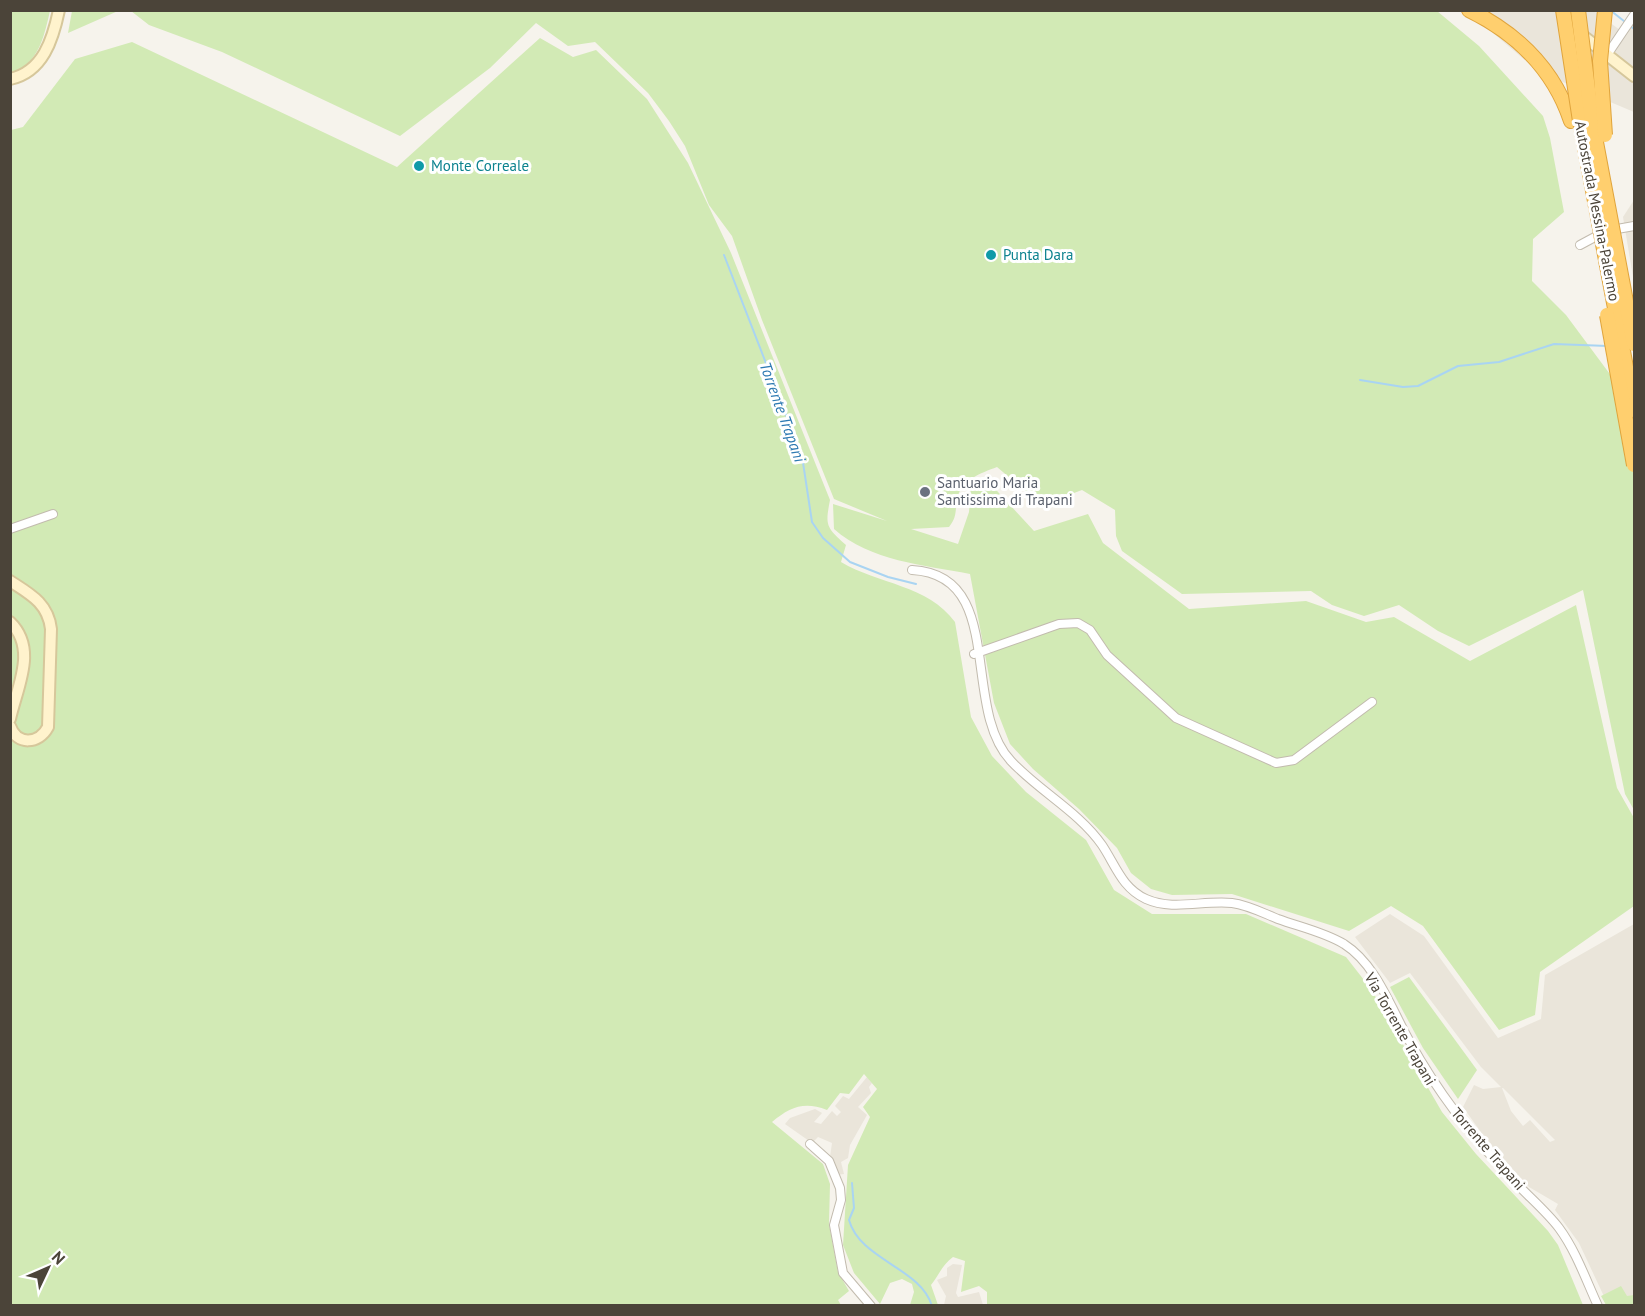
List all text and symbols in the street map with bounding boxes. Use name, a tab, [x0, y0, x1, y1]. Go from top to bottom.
street label: Autostrada Messina-Palermo	[1571, 119, 1624, 303]
place label: Monte Correale	[431, 156, 529, 175]
marker: Monte Correale	[412, 159, 426, 173]
place label: Punta Dara	[1003, 245, 1073, 264]
marker: Punta Dara	[984, 248, 998, 262]
water label: Torrente Trapani	[756, 359, 811, 466]
place label: Santuario Maria Santissima di Trapani	[937, 473, 1073, 509]
marker: Santuario Maria Santissima di Trapani	[918, 485, 932, 499]
street label: Via Torrente Trapani	[1360, 968, 1440, 1089]
street label: Torrente Trapani	[1447, 1103, 1530, 1194]
north arrow	[18, 1238, 78, 1298]
text: N	[48, 1247, 70, 1268]

